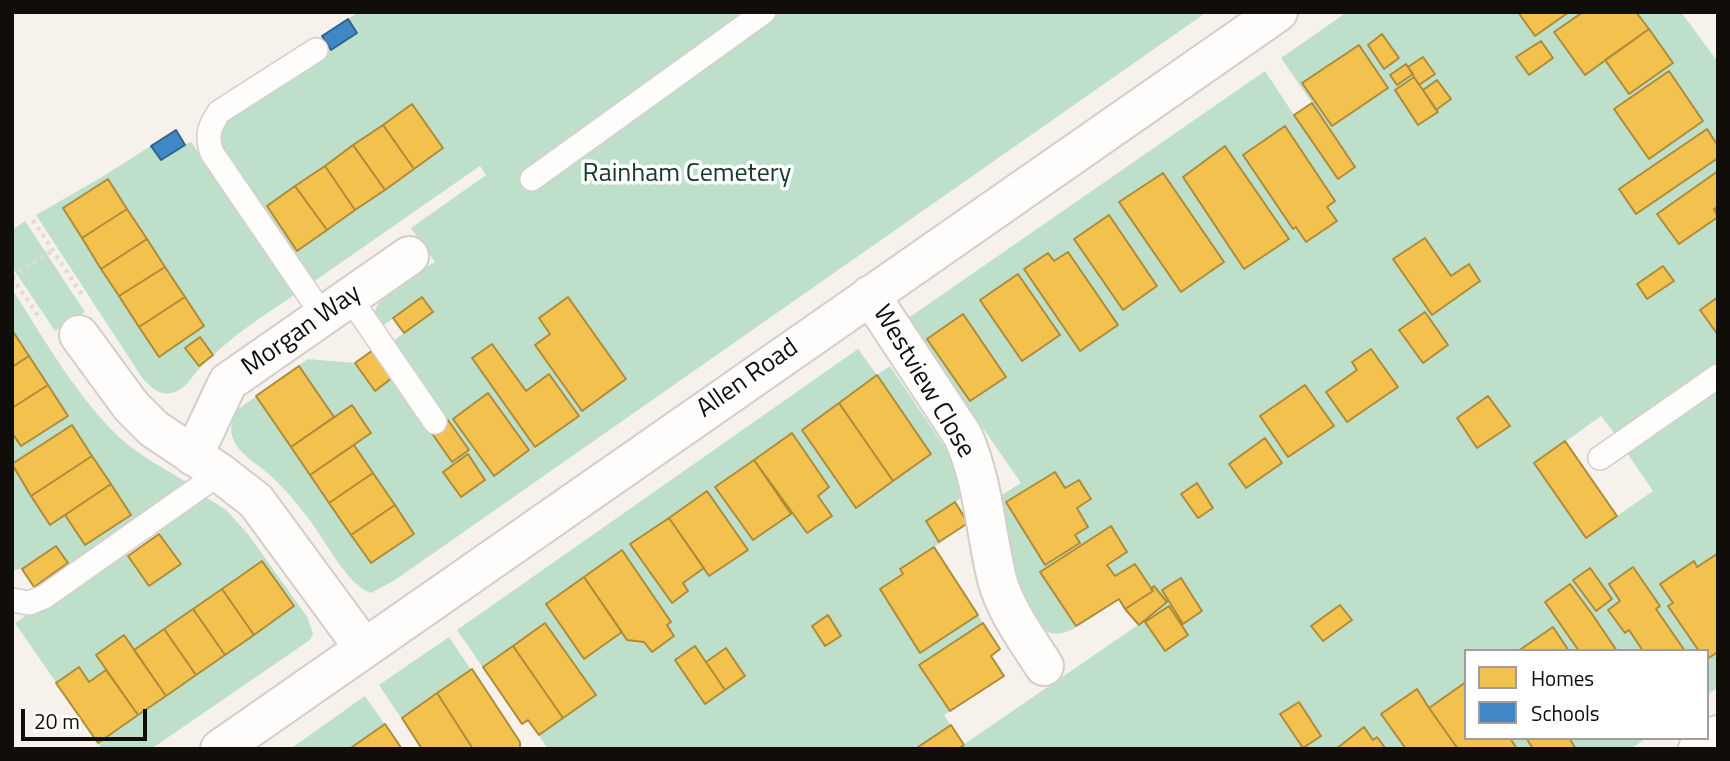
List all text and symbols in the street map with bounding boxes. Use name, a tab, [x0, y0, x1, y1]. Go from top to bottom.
park label: Rainham Cemetery	[583, 159, 791, 191]
street label: Morgan Way	[236, 279, 368, 383]
street label: Westview Close	[865, 300, 981, 464]
street label: Allen Road	[691, 333, 805, 425]
legend	[1464, 649, 1709, 740]
text: Homes	[1531, 662, 1594, 694]
scale bar	[24, 694, 150, 738]
text: Schools	[1531, 697, 1600, 729]
text: 20 m	[34, 705, 80, 737]

